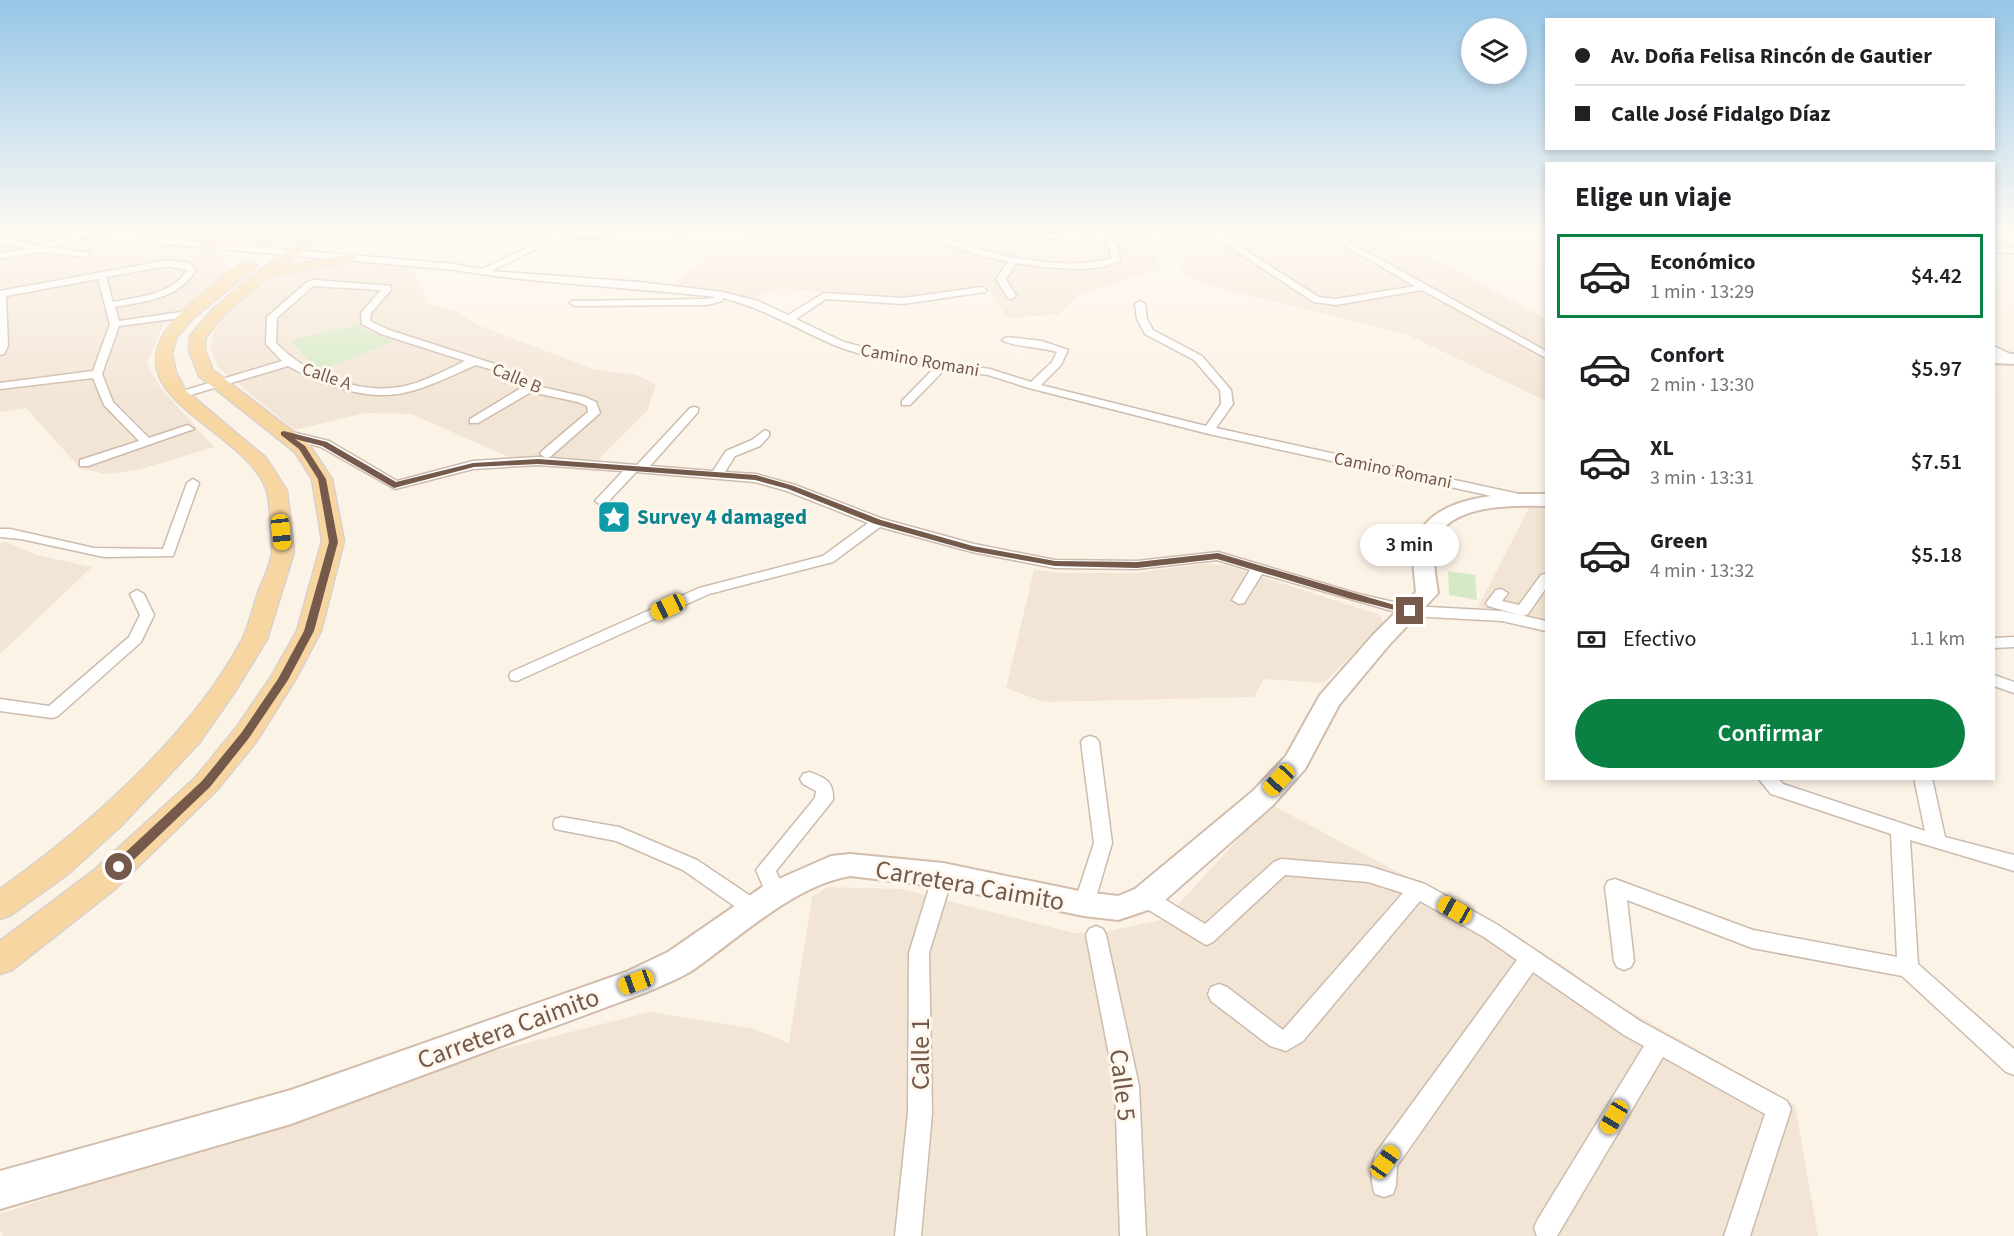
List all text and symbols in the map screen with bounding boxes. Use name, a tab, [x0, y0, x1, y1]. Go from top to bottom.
map controls	[1461, 18, 1527, 84]
button: layers	[1461, 18, 1527, 84]
text: Av. Doña Felisa Rincón de Gautier	[1611, 40, 1932, 72]
text: Calle José Fidalgo Díaz	[1611, 98, 1830, 130]
text: Elige un viaje	[1575, 178, 1732, 217]
text: Económico	[1650, 246, 1755, 278]
icon: car	[1578, 249, 1632, 303]
text: $4.42	[1911, 260, 1962, 292]
text: 1 min · 13:29	[1650, 278, 1754, 306]
street label: Camino Romani	[859, 338, 981, 383]
text: Confort	[1650, 339, 1724, 371]
icon: car	[1578, 342, 1632, 396]
text: $5.97	[1911, 353, 1962, 385]
street label: Calle A	[299, 356, 355, 397]
street label: Calle B	[488, 357, 545, 400]
text: 2 min · 13:30	[1650, 371, 1754, 399]
text: XL	[1650, 432, 1674, 464]
icon: car	[1578, 435, 1632, 489]
street label: Camino Romani	[1332, 446, 1454, 495]
text: $7.51	[1911, 446, 1962, 478]
text: 3 min · 13:31	[1650, 464, 1754, 492]
place icon: Survey 4 damaged	[596, 499, 632, 535]
place label: Survey 4 damaged	[637, 502, 807, 532]
car	[270, 513, 292, 551]
callout: 3 min	[1360, 524, 1460, 566]
text: Green	[1650, 525, 1708, 557]
icon: car	[1578, 528, 1632, 582]
text: 3 min	[1386, 531, 1433, 559]
text: $5.18	[1911, 539, 1962, 571]
text: 4 min · 13:32	[1650, 557, 1754, 585]
car	[648, 591, 688, 623]
route end	[1396, 597, 1423, 624]
icon: cash	[1575, 623, 1608, 656]
text: Efectivo	[1623, 623, 1697, 655]
text: 1.1 km	[1910, 625, 1965, 653]
button: Confirmar	[1575, 699, 1965, 768]
car	[1260, 761, 1298, 799]
street label: Carretera Caimito	[873, 851, 1067, 920]
route start	[105, 853, 132, 880]
car	[1435, 893, 1475, 927]
car	[616, 967, 656, 997]
street label: Carretera Caimito	[412, 978, 604, 1079]
street label: Calle 1	[902, 1018, 939, 1090]
street label: Calle 5	[1100, 1047, 1145, 1123]
car	[1597, 1097, 1631, 1137]
car	[1367, 1142, 1403, 1182]

